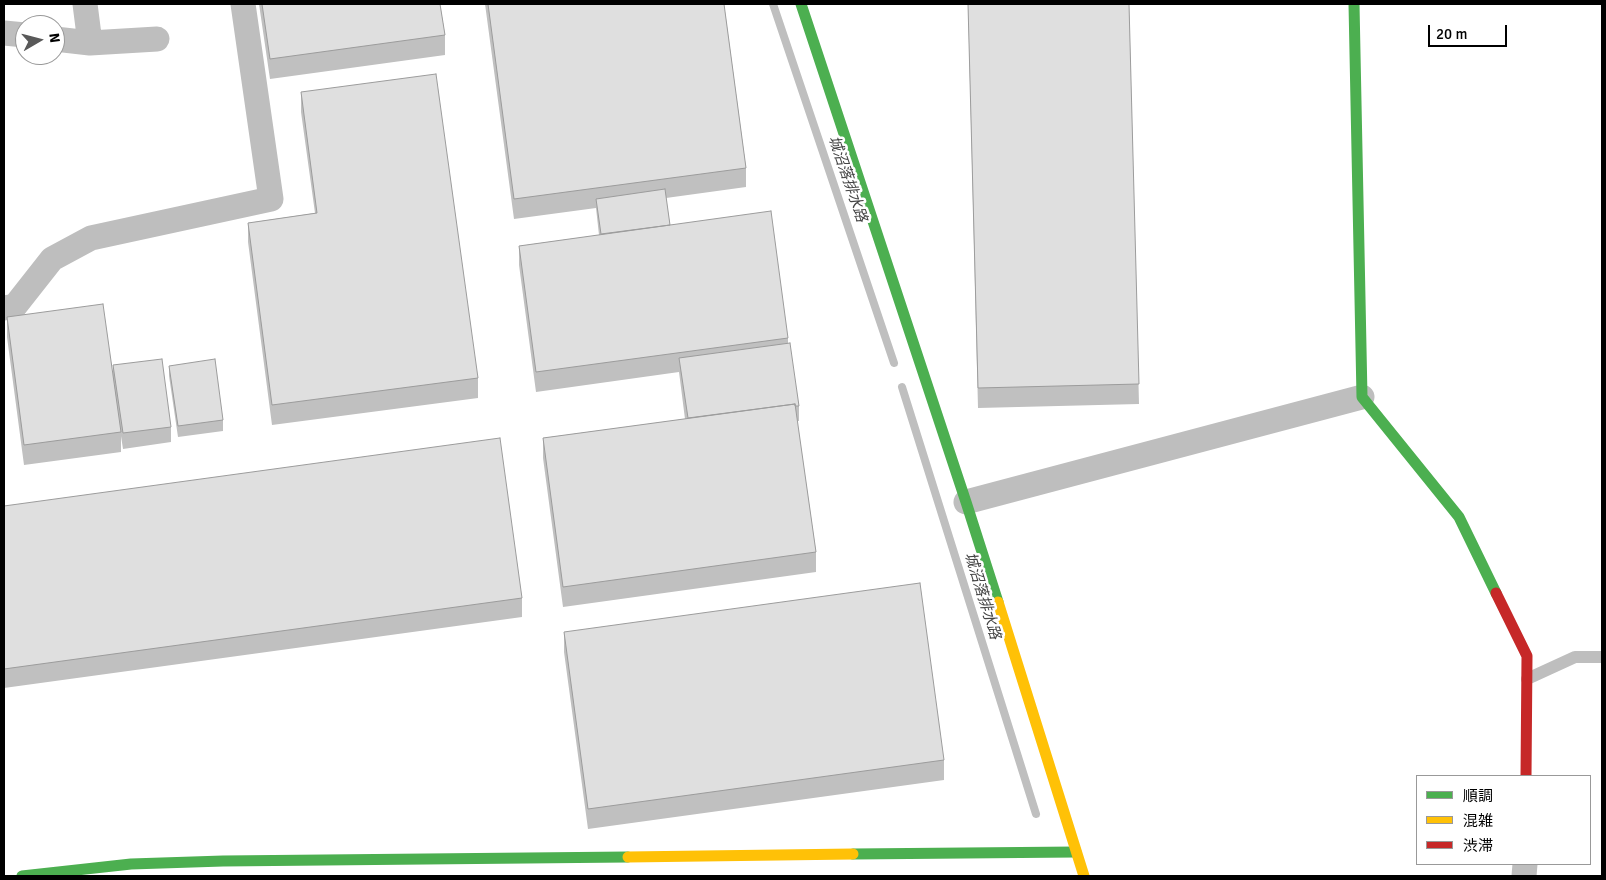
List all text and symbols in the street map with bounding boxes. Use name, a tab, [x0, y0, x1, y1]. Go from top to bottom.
north arrow	[15, 15, 65, 65]
scale bar	[1431, 15, 1510, 47]
text: 20 m	[1436, 25, 1467, 43]
text: N	[45, 32, 63, 44]
water label: 城沼落排水路	[824, 134, 870, 224]
water label: 城沼落排水路	[960, 550, 1004, 642]
legend	[1416, 775, 1591, 865]
text: 順調	[1463, 787, 1493, 805]
text: 混雑	[1463, 812, 1493, 830]
text: 渋滞	[1463, 837, 1493, 855]

